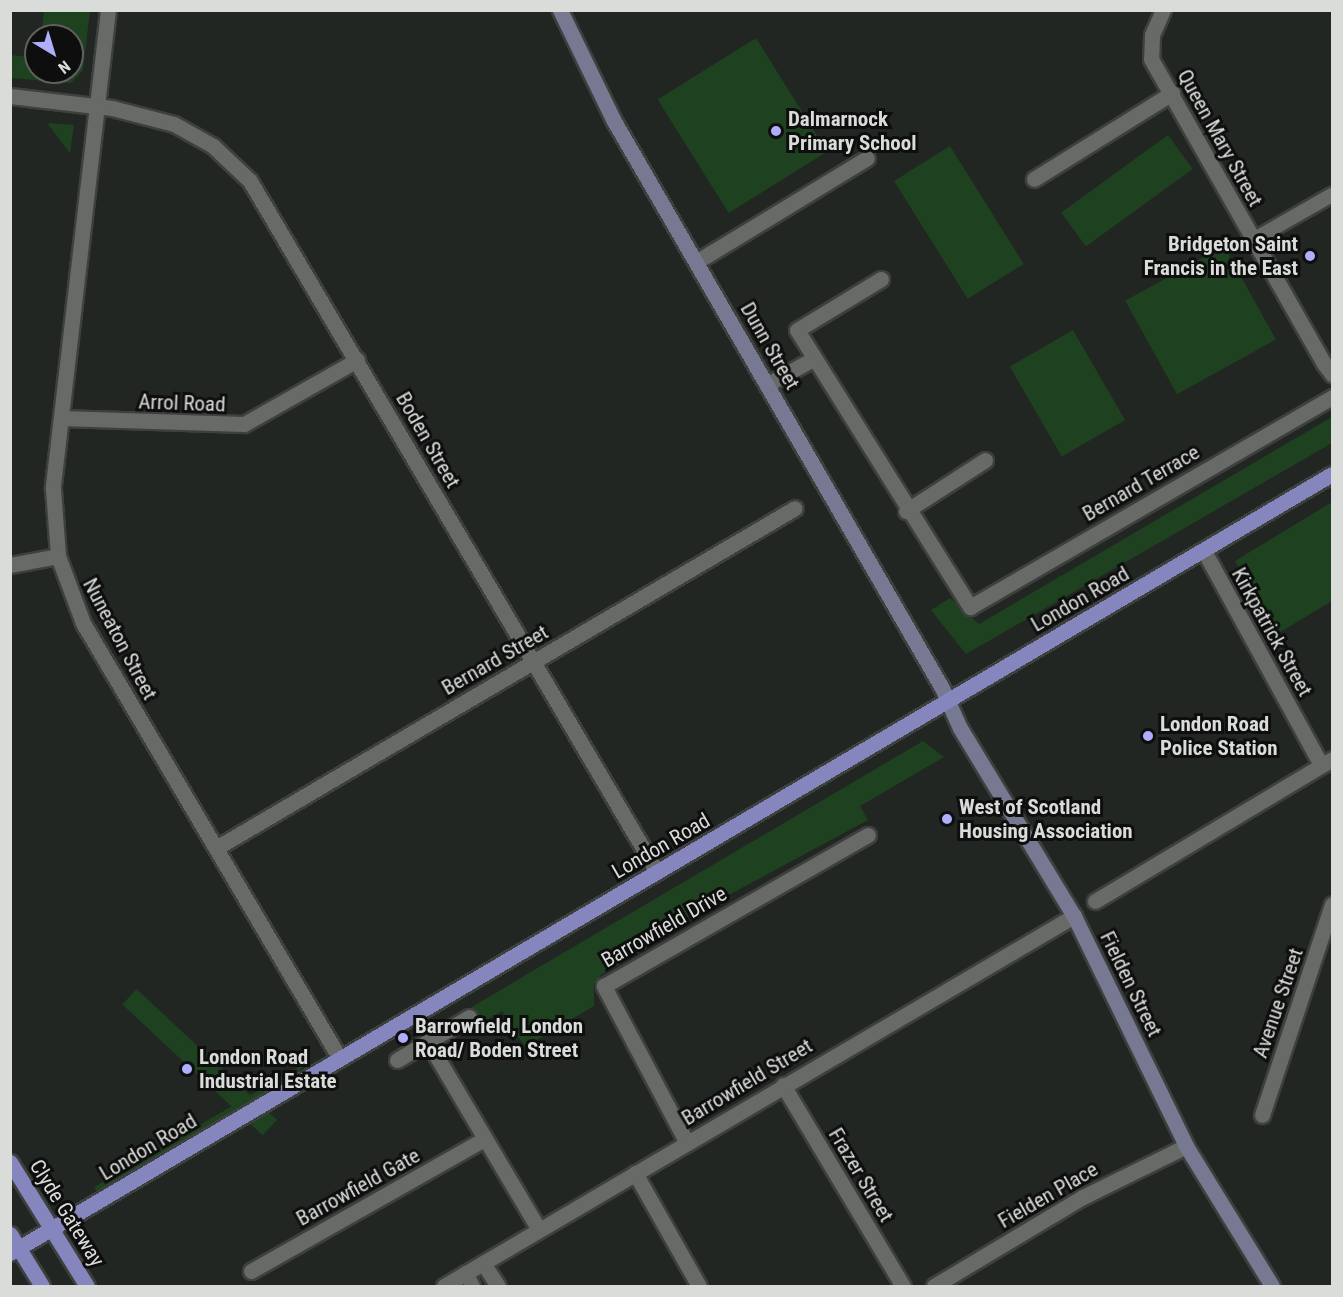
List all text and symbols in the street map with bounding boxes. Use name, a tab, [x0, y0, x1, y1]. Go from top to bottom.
north arrow	[24, 24, 84, 84]
text: N	[54, 56, 74, 77]
street label: Queen Mary Street	[1172, 65, 1268, 211]
place label: Dalmarnock Primary School	[788, 106, 916, 156]
marker: Dalmarnock Primary School	[769, 124, 783, 138]
place label: Bridgeton Saint Francis in the East	[1144, 231, 1298, 281]
marker: Bridgeton Saint Francis in the East	[1303, 249, 1317, 263]
street label: Dunn Street	[735, 298, 805, 394]
street label: Boden Street	[390, 388, 466, 492]
street label: Arrol Road	[138, 389, 226, 417]
street label: Bernard Terrace	[1078, 439, 1204, 527]
street label: London Road	[1027, 561, 1133, 637]
street label: Kirkpatrick Street	[1226, 563, 1318, 701]
street label: Nuneaton Street	[77, 574, 163, 704]
street label: Bernard Street	[437, 619, 553, 701]
place label: London Road Police Station	[1160, 711, 1278, 761]
marker: London Road Police Station	[1141, 729, 1155, 743]
place label: West of Scotland Housing Association	[959, 794, 1133, 844]
street label: London Road	[608, 808, 714, 884]
marker: West of Scotland Housing Association	[940, 812, 954, 826]
street label: Barrowfield Drive	[597, 881, 731, 973]
street label: Fielden Street	[1095, 927, 1167, 1041]
street label: Avenue Street	[1247, 945, 1309, 1061]
place label: Barrowfield, London Road/ Boden Street	[415, 1013, 583, 1063]
marker: Barrowfield, London Road/ Boden Street	[396, 1031, 410, 1045]
street label: Barrowfield Street	[677, 1033, 817, 1131]
place label: London Road Industrial Estate	[199, 1044, 337, 1094]
marker: London Road Industrial Estate	[180, 1062, 194, 1076]
street label: London Road	[95, 1108, 201, 1186]
street label: Frazer Street	[823, 1123, 899, 1227]
street label: Barrowfield Gate	[292, 1143, 424, 1231]
street label: Clyde Gateway	[24, 1155, 110, 1271]
street label: Fielden Place	[994, 1156, 1102, 1234]

